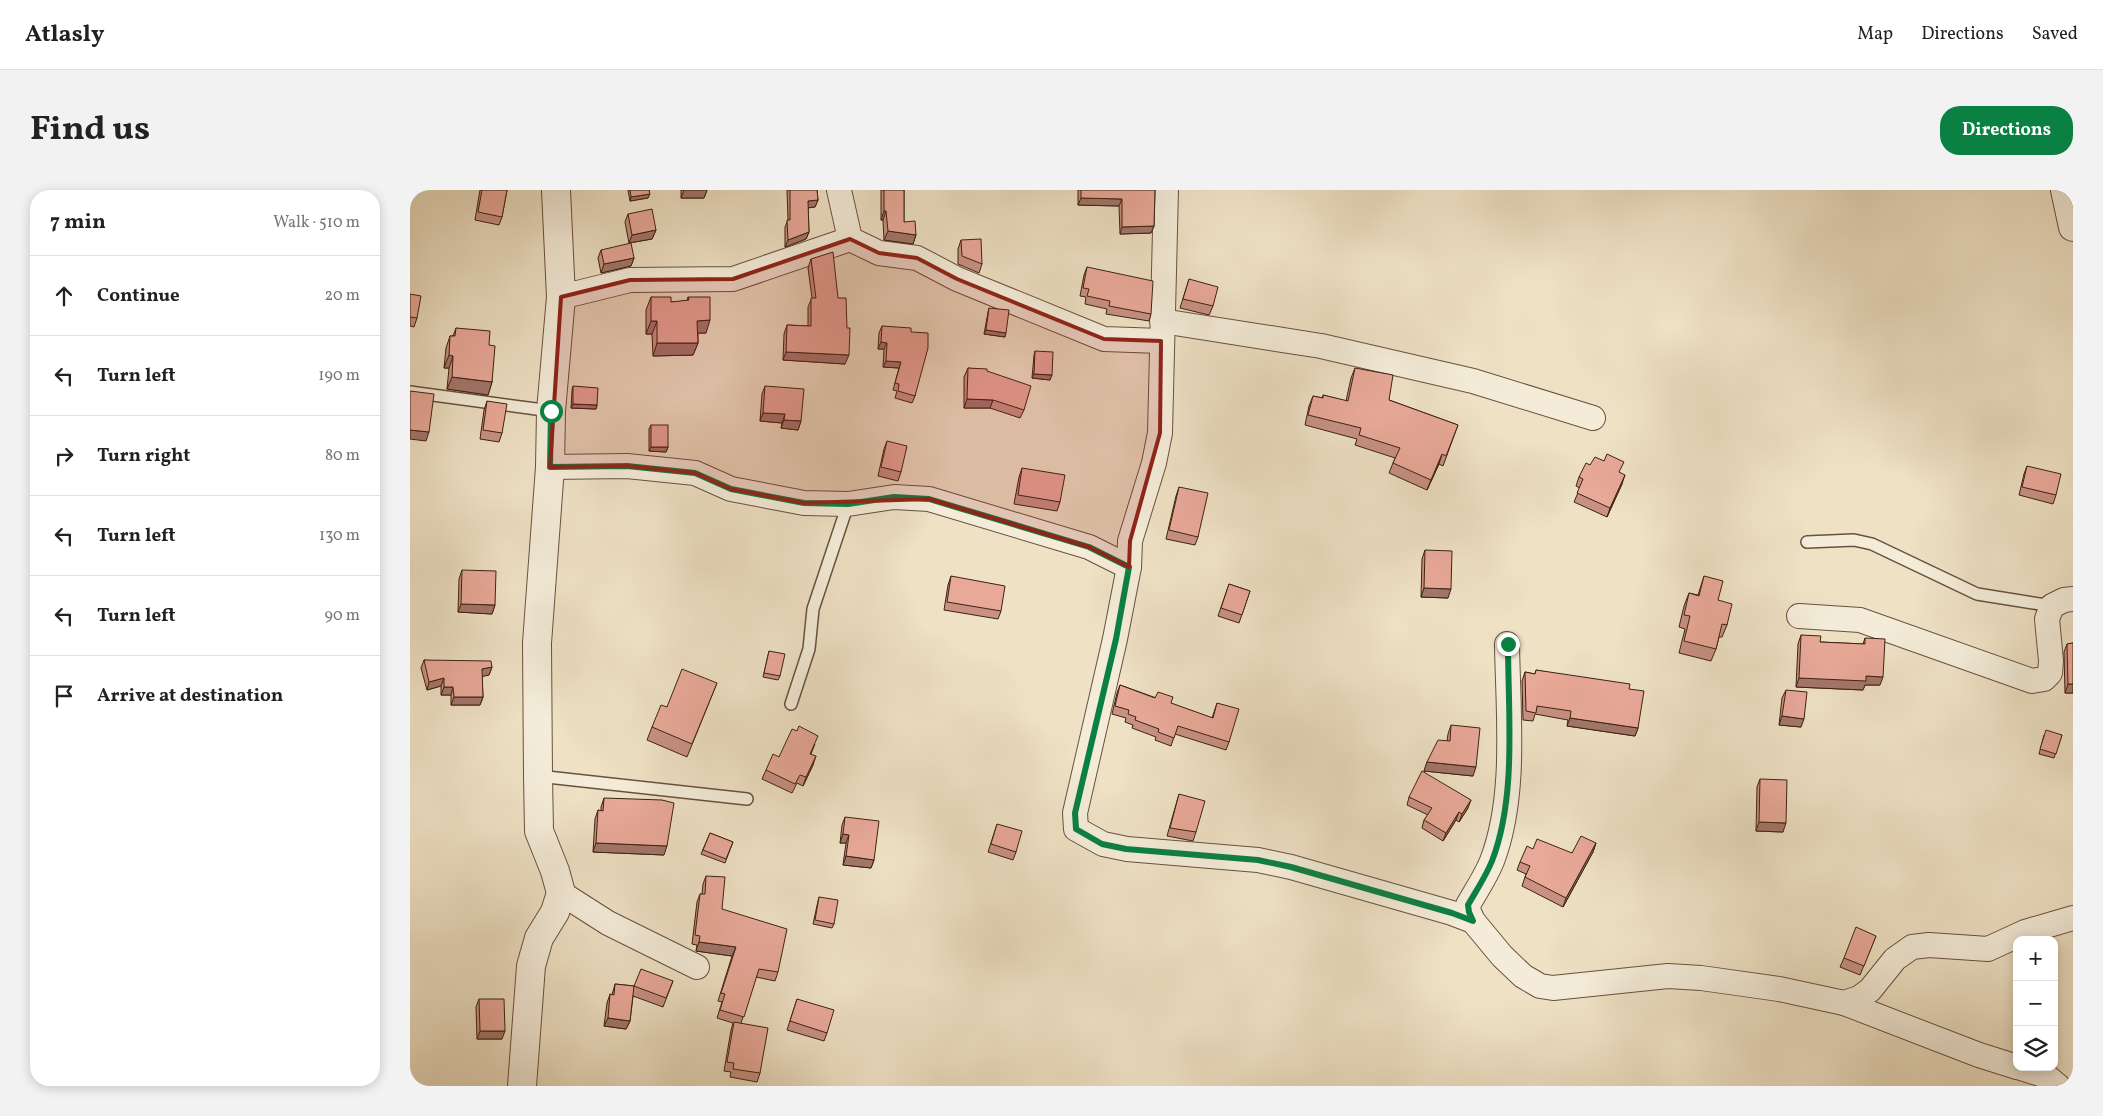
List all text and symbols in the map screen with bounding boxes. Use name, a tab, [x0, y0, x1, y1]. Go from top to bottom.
text: Atlasly	[25, 18, 104, 52]
text: Map	[1857, 22, 1893, 47]
text: Directions	[1921, 22, 2004, 47]
text: Saved	[2032, 22, 2078, 47]
text: Find us	[30, 106, 150, 154]
button: Directions	[1940, 106, 2073, 155]
text: 7 min	[50, 208, 106, 237]
text: Walk · 510 m	[273, 212, 360, 234]
icon: ahead	[50, 282, 78, 310]
text: Continue	[97, 283, 180, 309]
text: 20 m	[325, 285, 360, 307]
icon: left	[50, 362, 78, 390]
text: Turn left	[97, 363, 176, 389]
text: 190 m	[318, 365, 360, 387]
route start	[540, 400, 563, 423]
icon: right	[50, 442, 78, 470]
text: Turn right	[97, 443, 190, 469]
text: 80 m	[325, 445, 360, 467]
icon: left	[50, 522, 78, 550]
text: Turn left	[97, 523, 176, 549]
text: 130 m	[319, 525, 360, 547]
icon: left	[50, 602, 78, 630]
text: Turn left	[97, 603, 176, 629]
text: 90 m	[324, 605, 360, 627]
route end	[1497, 633, 1520, 656]
icon: arrive	[50, 682, 78, 710]
text: Arrive at destination	[97, 683, 283, 709]
map controls	[2013, 936, 2058, 1071]
button: +	[2013, 936, 2058, 981]
button: −	[2013, 981, 2058, 1026]
button: layers	[2013, 1026, 2058, 1071]

